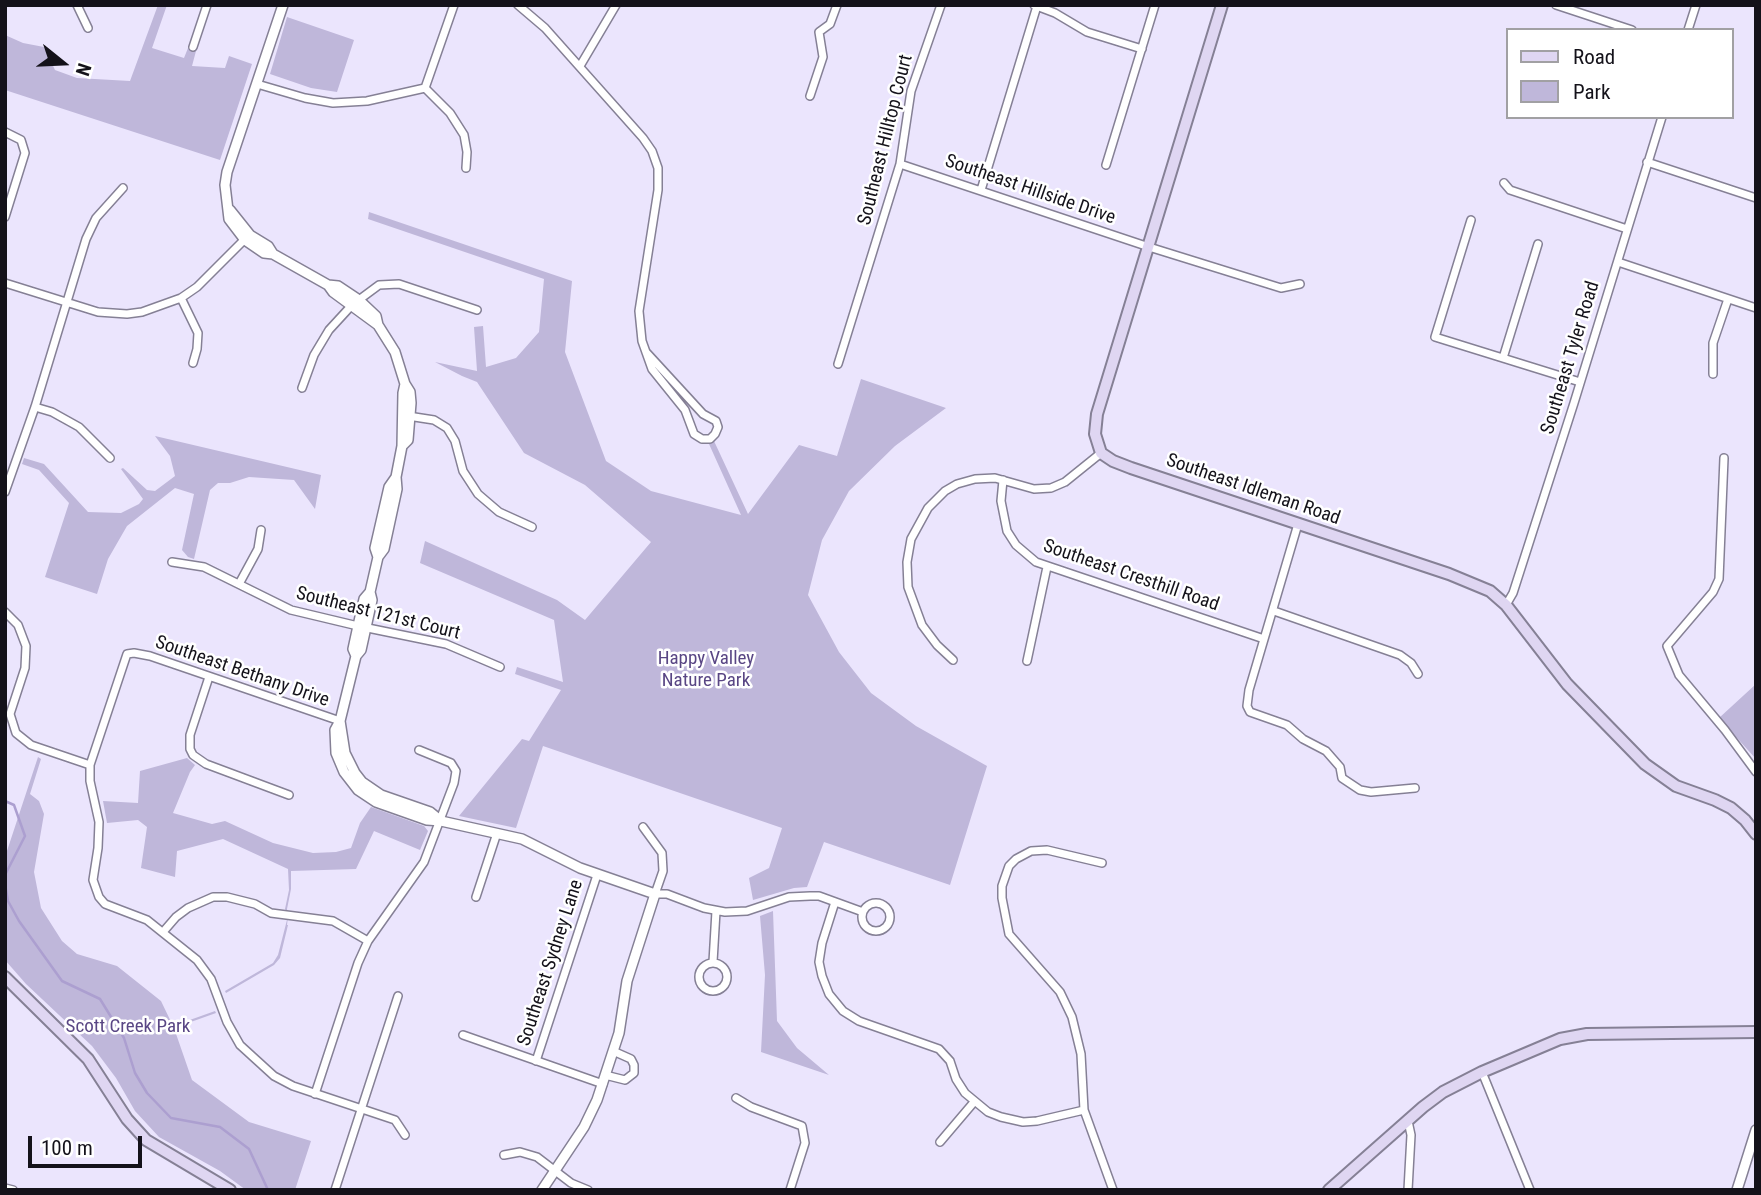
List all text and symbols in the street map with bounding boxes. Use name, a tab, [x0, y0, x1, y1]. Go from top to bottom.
north arrow	[28, 28, 98, 98]
legend	[1506, 28, 1733, 119]
text: Road	[1573, 45, 1615, 69]
street label: Southeast Hilltop Court	[854, 52, 918, 228]
text: N	[71, 61, 96, 79]
text: Park	[1573, 80, 1610, 104]
street label: Southeast Hillside Drive	[942, 150, 1118, 230]
street label: Southeast Tyler Road	[1537, 279, 1605, 437]
street label: Southeast Idleman Road	[1163, 449, 1343, 531]
street label: Southeast Cresthill Road	[1040, 535, 1222, 617]
street label: Southeast 121st Court	[294, 583, 462, 645]
street label: Southeast Bethany Drive	[152, 631, 332, 713]
park label: Happy Valley Nature Park	[658, 648, 754, 692]
street label: Southeast Sydney Lane	[513, 877, 589, 1049]
park label: Scott Creek Park	[66, 1016, 190, 1038]
scale bar	[32, 1122, 145, 1166]
text: 100 m	[41, 1136, 93, 1160]

